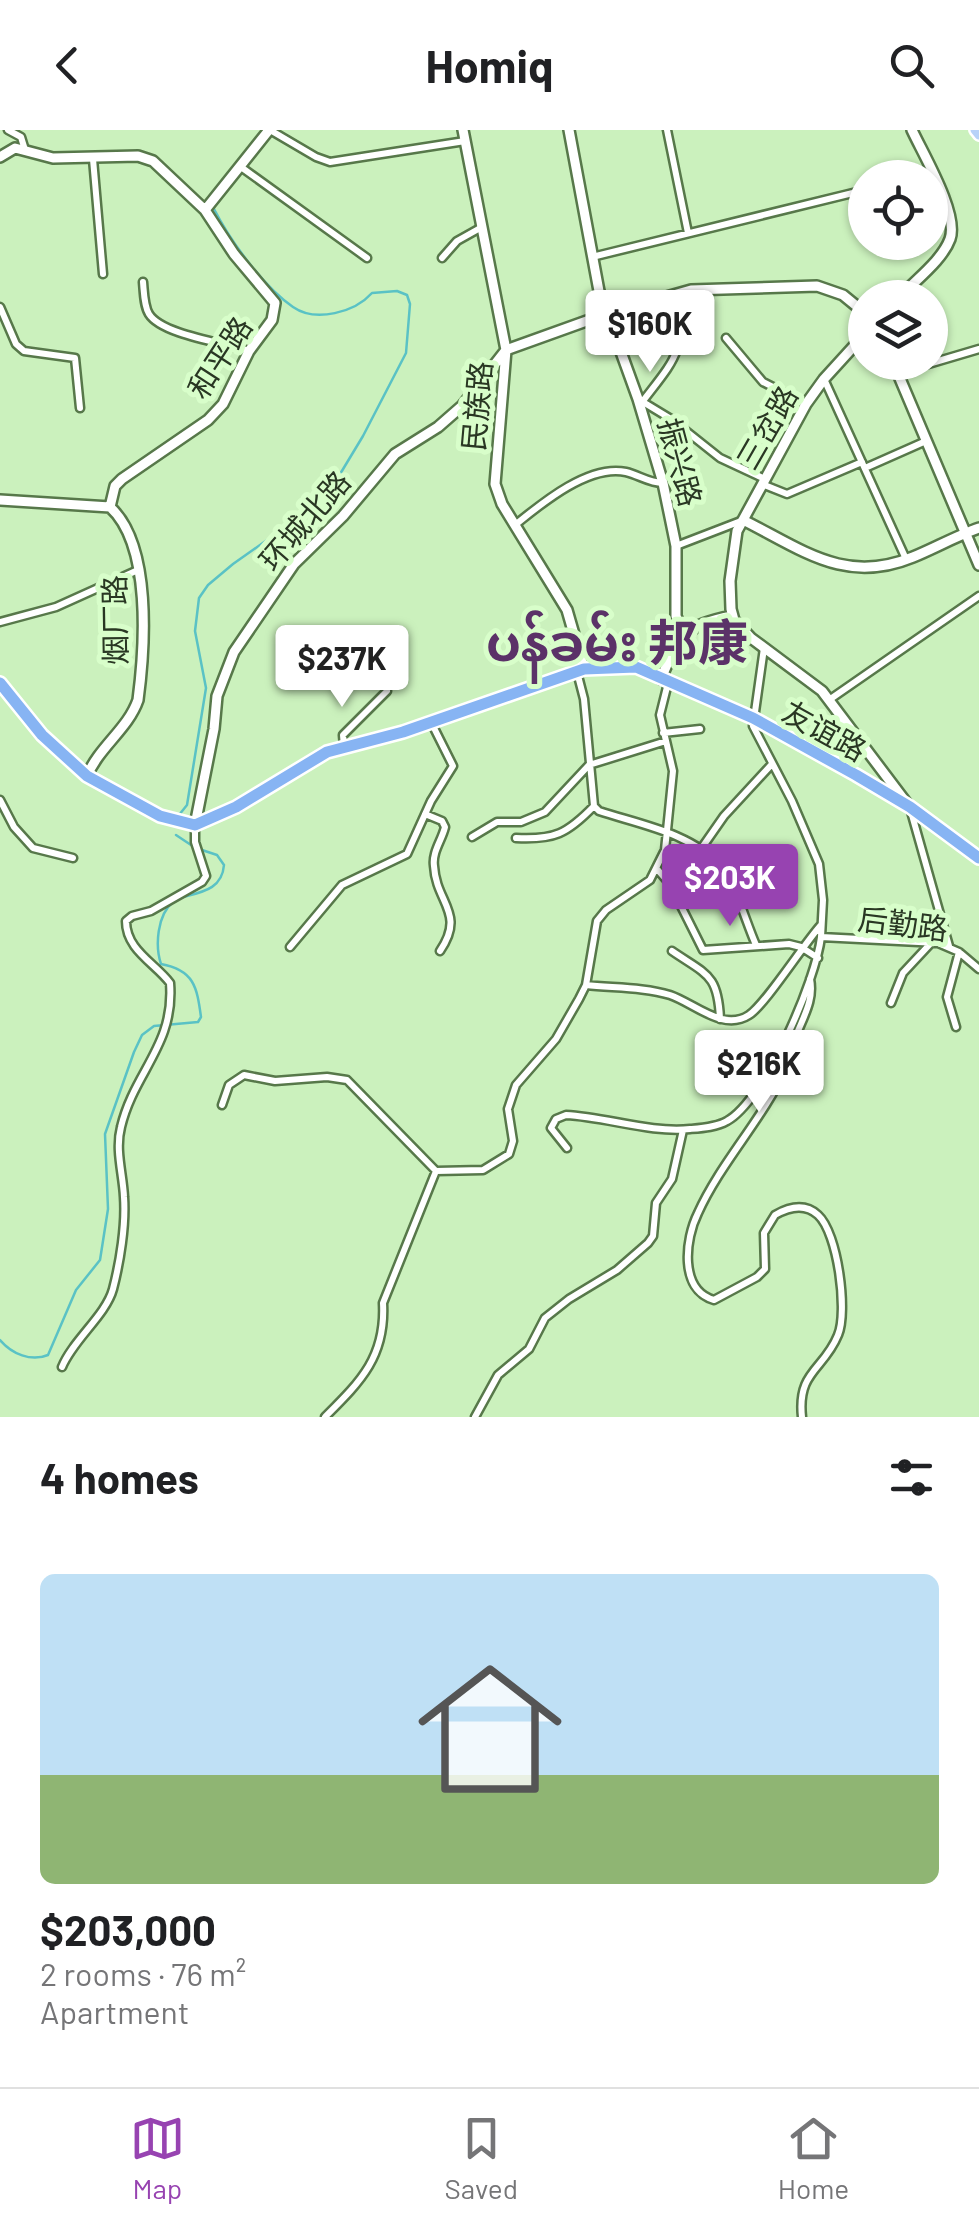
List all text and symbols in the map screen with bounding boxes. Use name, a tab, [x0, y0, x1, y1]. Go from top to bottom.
icon: back	[40, 38, 95, 93]
text: Homiq	[426, 38, 553, 92]
icon: search	[884, 38, 939, 93]
map controls	[848, 160, 948, 380]
button: locate	[848, 160, 948, 260]
button: layers	[848, 280, 948, 380]
pin: $160K	[580, 290, 720, 375]
text: $160K	[607, 303, 693, 341]
street label: 和平路	[179, 309, 259, 405]
street label: 民族路	[454, 360, 498, 452]
street label: 三岔路	[728, 379, 804, 475]
street label: 振兴路	[652, 414, 710, 510]
street label: 环城北路	[251, 463, 357, 577]
street label: 烟厂路	[95, 575, 133, 665]
district label: ပန်ခမ်း 邦康	[486, 610, 748, 684]
pin: $237K	[272, 625, 412, 710]
text: $237K	[298, 638, 386, 676]
street label: 友谊路	[777, 692, 873, 768]
pin: $203K	[660, 844, 800, 929]
text: $203K	[684, 857, 776, 895]
street label: 后勤路	[856, 900, 950, 946]
pin: $216K	[689, 1030, 829, 1115]
text: $216K	[717, 1043, 801, 1081]
icon: filters	[884, 1450, 939, 1505]
text: 4 homes	[40, 1452, 199, 1502]
icon: home	[400, 1639, 580, 1819]
text: $203,000	[40, 1904, 216, 1954]
text: 2 rooms · 76 m²	[40, 1954, 246, 1992]
text: Apartment	[40, 1992, 189, 2030]
tab: Map	[130, 2111, 185, 2205]
tab: Saved	[445, 2111, 518, 2205]
tab: Home	[778, 2111, 849, 2205]

